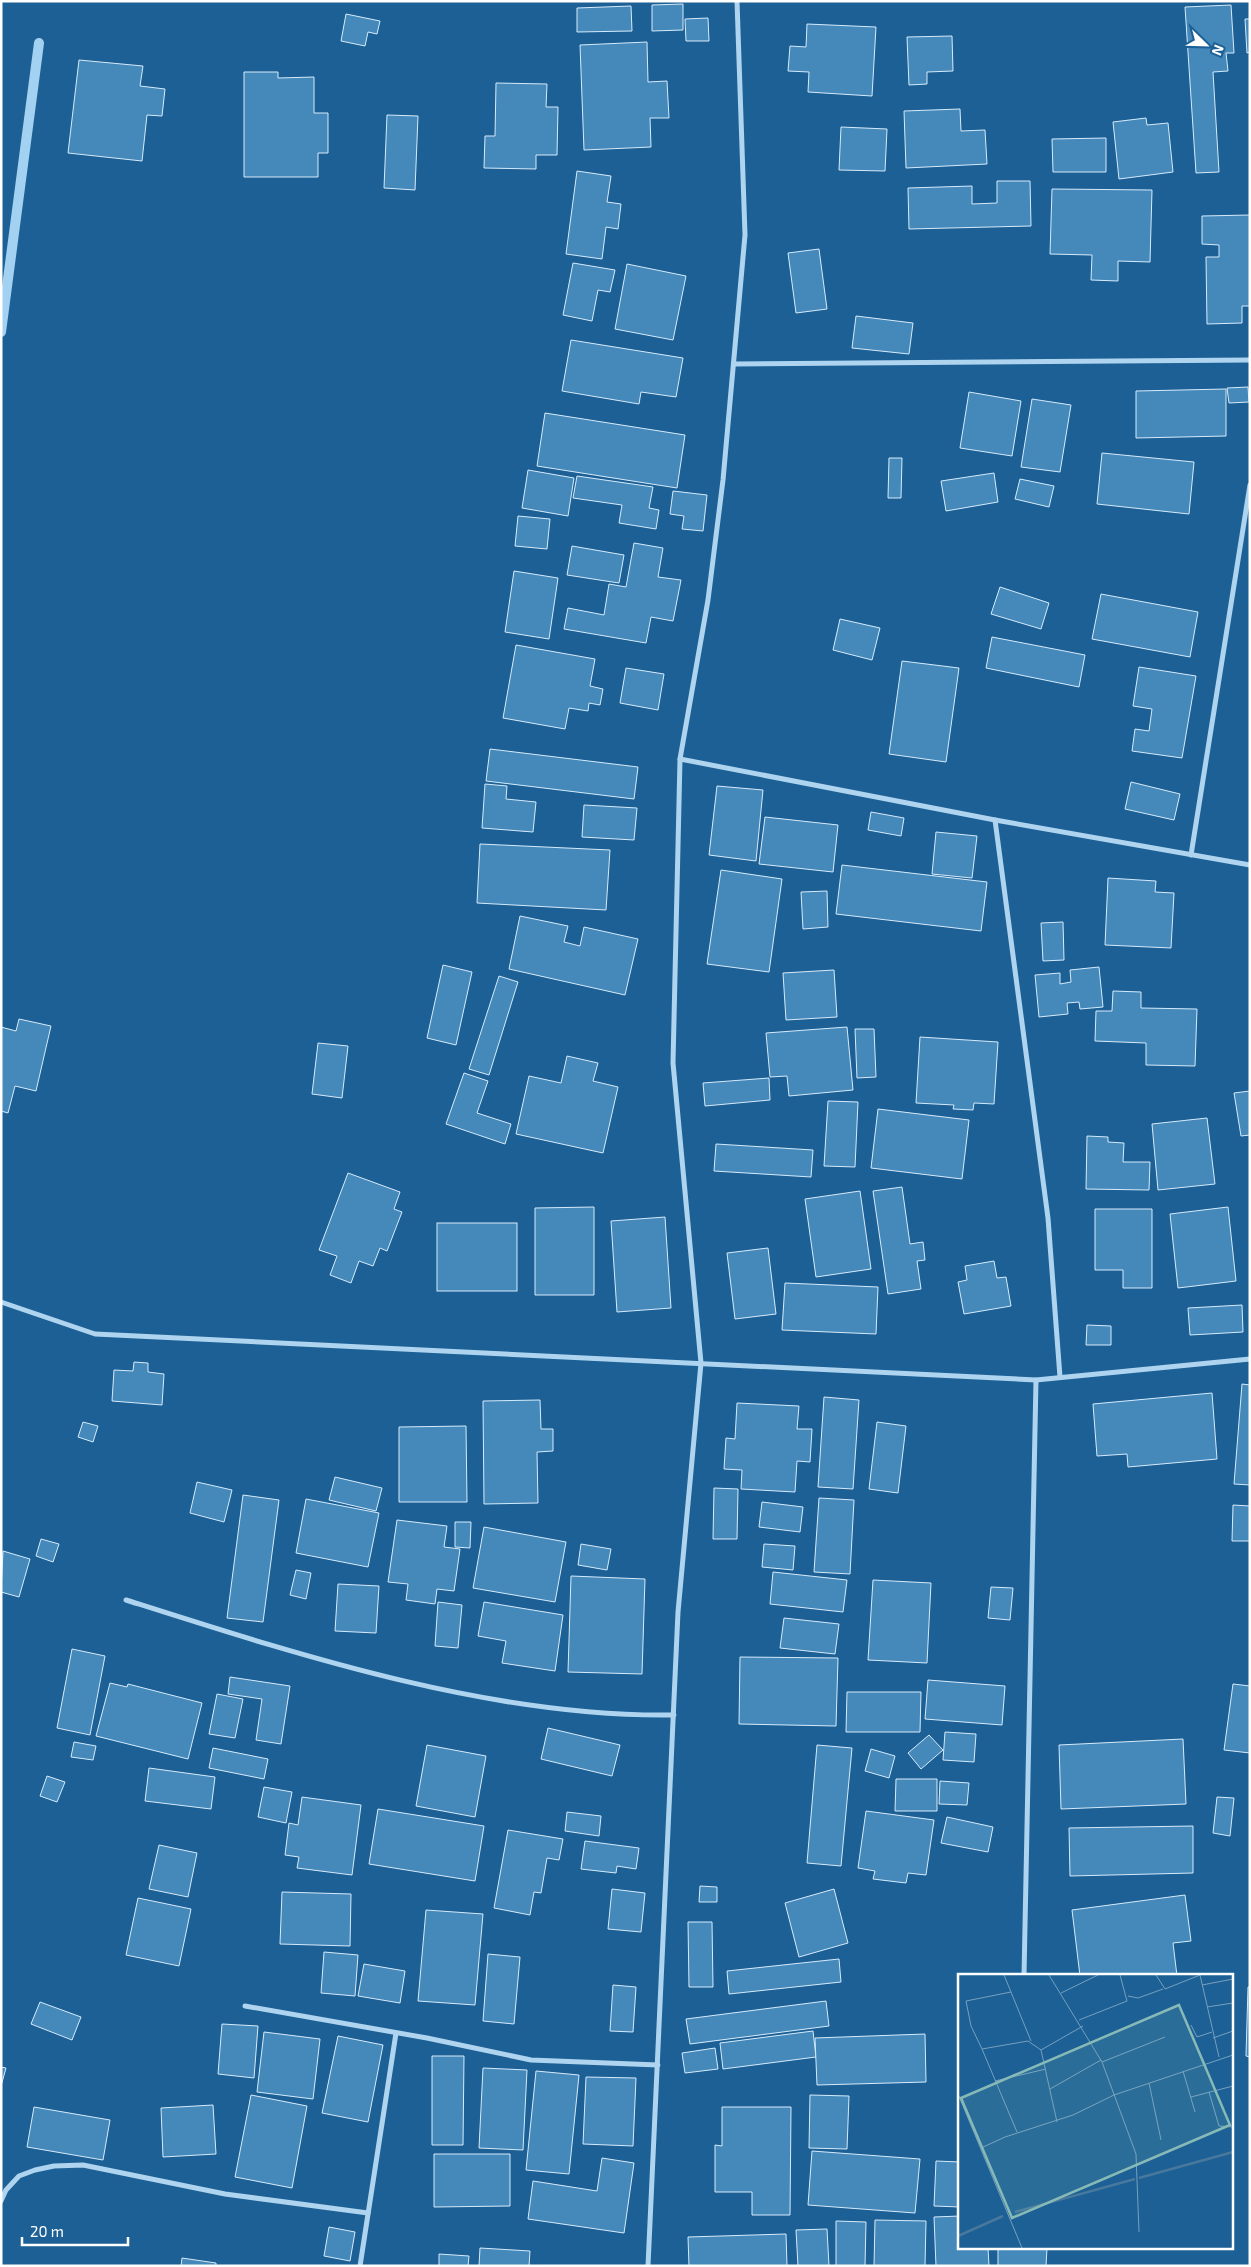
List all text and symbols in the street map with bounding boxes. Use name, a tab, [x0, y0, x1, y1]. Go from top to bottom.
north arrow	[1181, 20, 1231, 70]
text: N	[1209, 42, 1228, 58]
inset map	[958, 1974, 1234, 2250]
scale bar	[22, 2214, 129, 2246]
text: 20 m	[30, 2222, 64, 2240]

